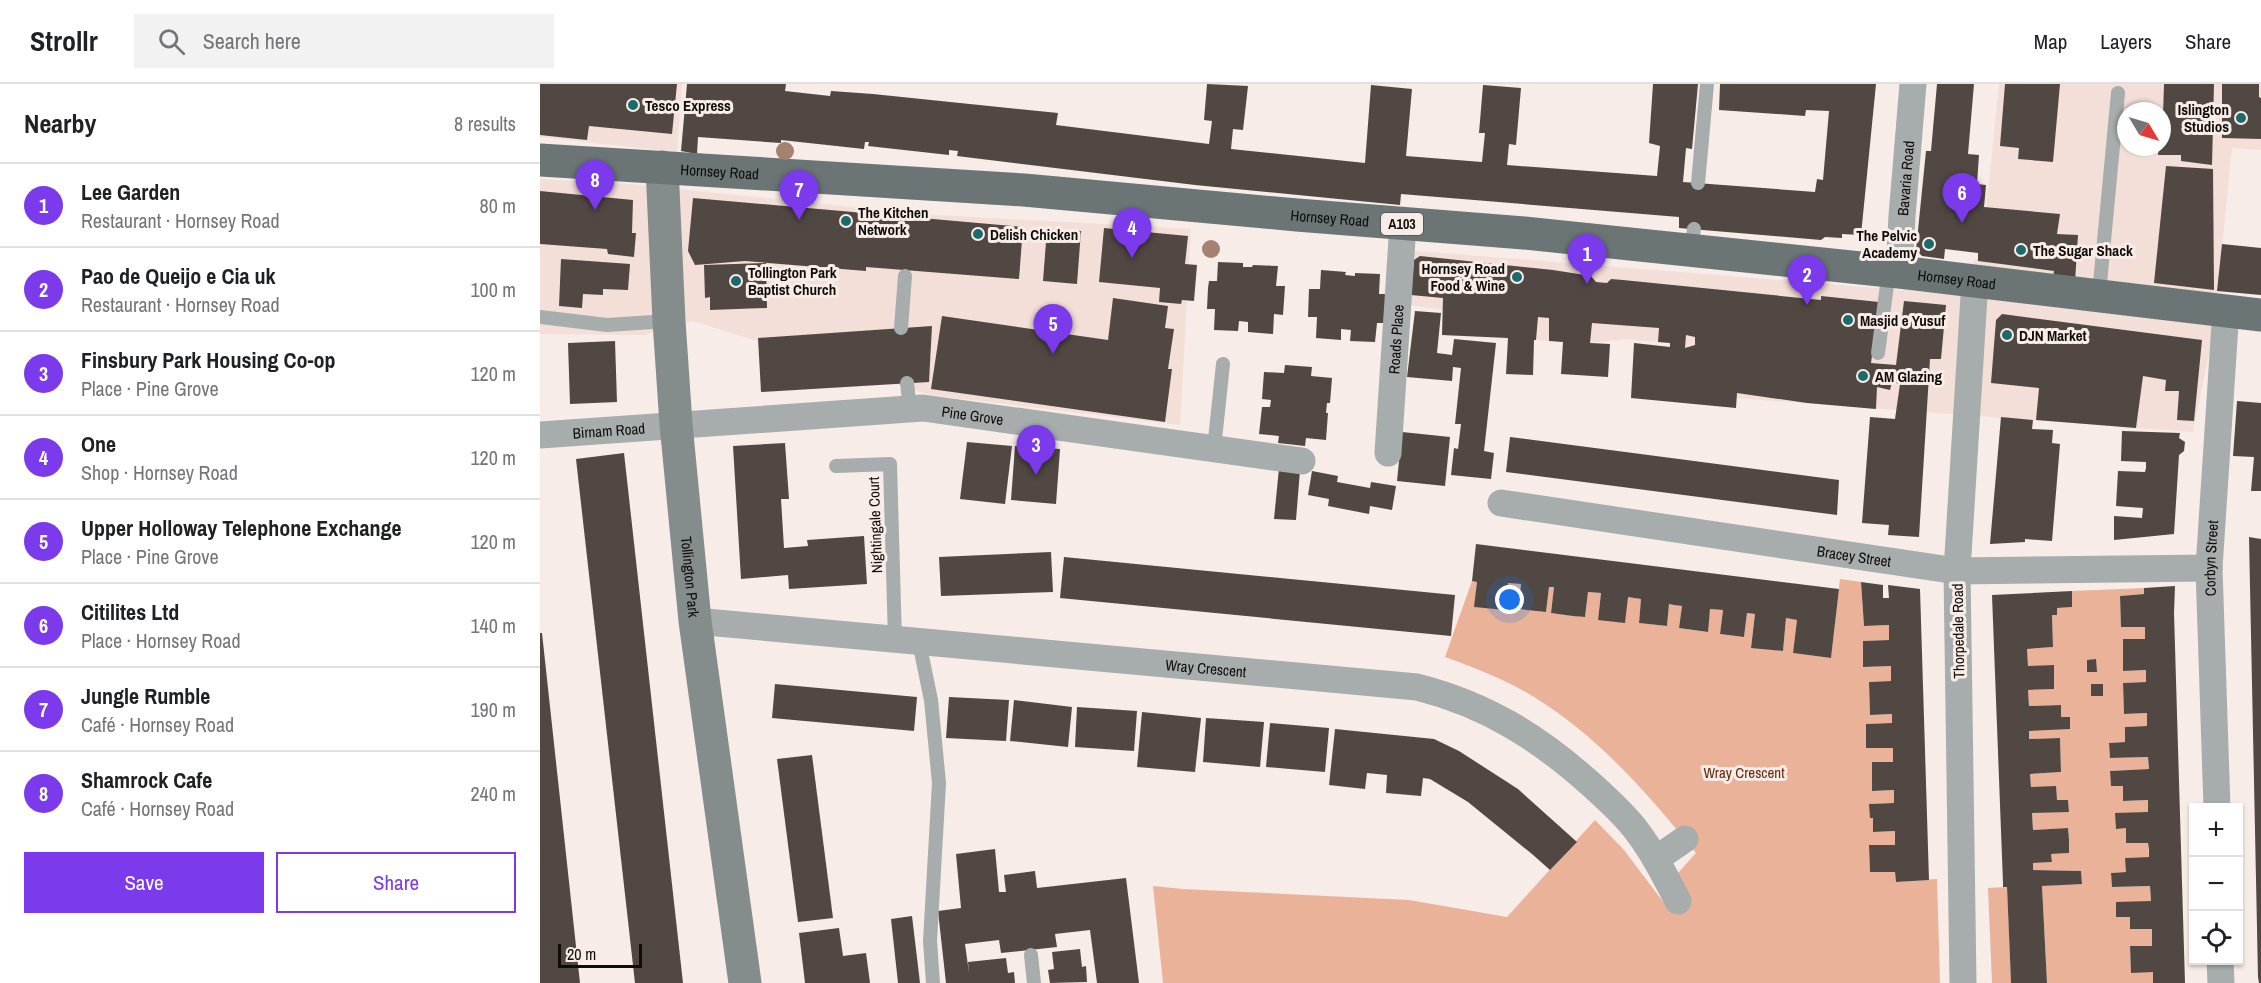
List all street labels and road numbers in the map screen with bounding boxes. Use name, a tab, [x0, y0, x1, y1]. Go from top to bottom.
street label: Bavaria Road	[1892, 140, 1919, 217]
street label: Hornsey Road	[680, 158, 760, 184]
street label: Hornsey Road	[1290, 204, 1370, 231]
road number: A103	[1381, 213, 1423, 235]
street label: Hornsey Road	[1916, 264, 1997, 294]
street label: Roads Place	[1383, 304, 1408, 375]
street label: Pine Grove	[940, 400, 1005, 430]
street label: Birnam Road	[572, 417, 646, 443]
street label: Nightingale Court	[863, 476, 887, 574]
street label: Corbyn Street	[2198, 519, 2223, 596]
street label: Tollington Park	[676, 535, 705, 619]
street label: Bracey Street	[1816, 540, 1893, 572]
street label: Thorpedale Road	[1947, 583, 1969, 679]
street label: Wray Crescent	[1164, 654, 1248, 682]

